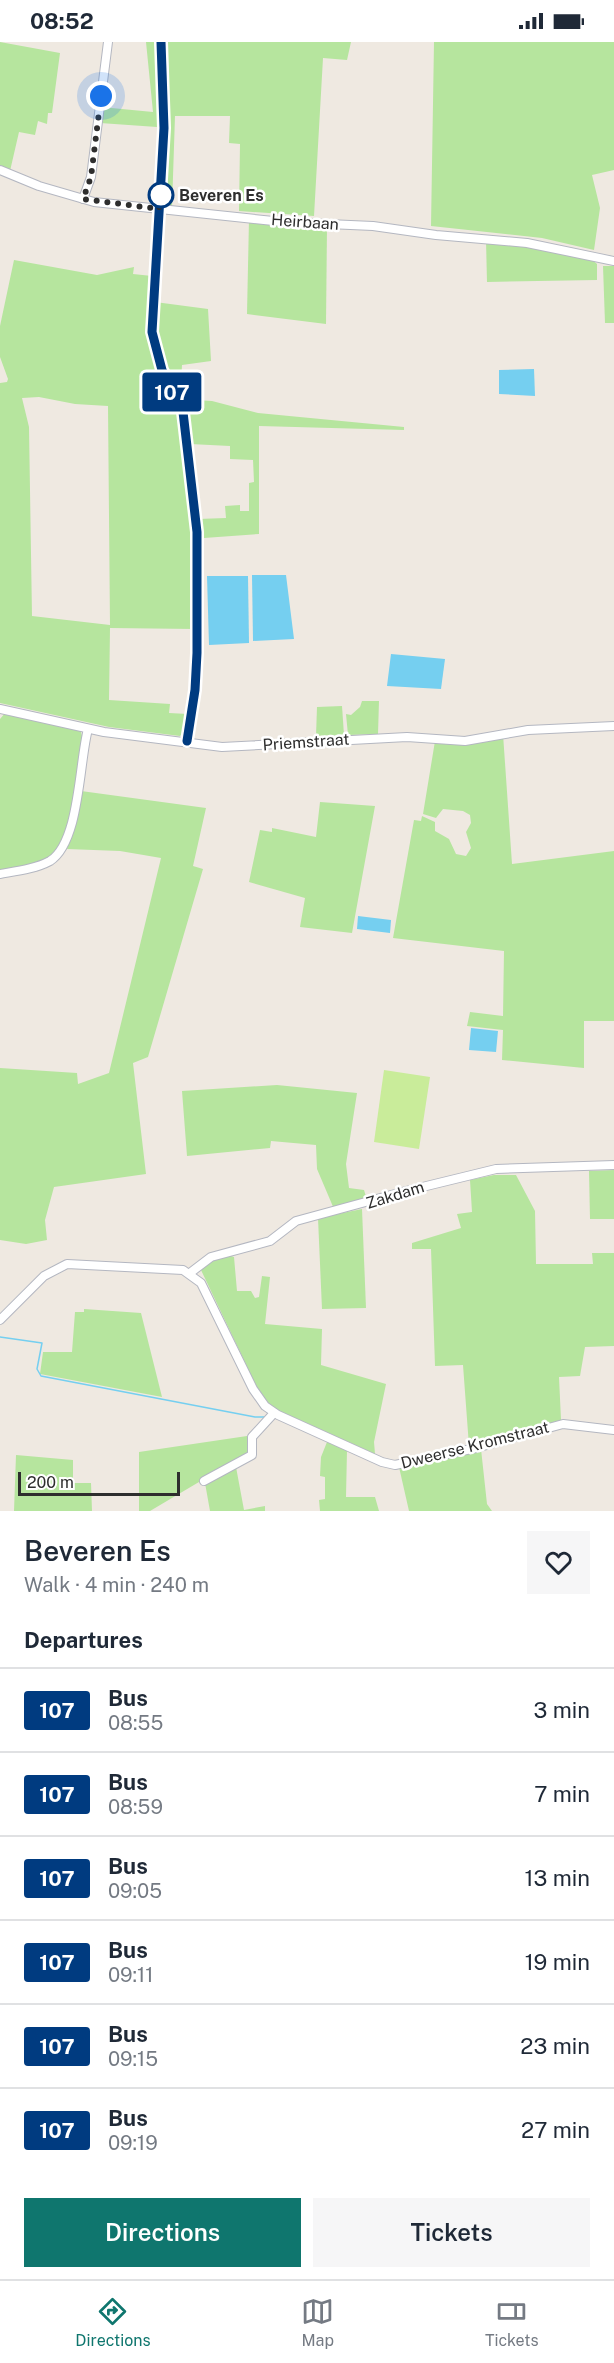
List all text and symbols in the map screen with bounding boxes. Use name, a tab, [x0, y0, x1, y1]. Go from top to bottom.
text: 08:52	[30, 8, 94, 34]
your location	[86, 81, 116, 111]
marker: Beveren Es	[148, 182, 174, 208]
place label: Beveren Es	[179, 186, 264, 205]
street label: Heirbaan	[270, 210, 340, 234]
line badge: 107	[138, 372, 207, 412]
text: 107	[154, 380, 190, 405]
street label: Priemstraat	[262, 729, 350, 755]
street label: Zakdam	[364, 1177, 426, 1213]
street label: Dweerse Kromstraat	[399, 1417, 551, 1473]
scale bar	[18, 1469, 180, 1496]
text: 200 m	[27, 1473, 74, 1492]
button: heart	[527, 1531, 590, 1594]
text: Beveren Es	[24, 1534, 171, 1567]
text: Walk · 4 min · 240 m	[24, 1573, 209, 1597]
text: Departures	[24, 1627, 143, 1653]
text: Bus	[108, 1685, 148, 1711]
text: 3 min	[533, 1697, 590, 1723]
text: 107	[39, 1698, 75, 1723]
text: 08:55	[108, 1711, 163, 1735]
text: Bus	[108, 1769, 148, 1795]
text: 7 min	[534, 1781, 590, 1807]
text: 107	[39, 1782, 75, 1807]
text: 08:59	[108, 1795, 163, 1819]
text: Bus	[108, 1853, 148, 1879]
text: 13 min	[525, 1865, 590, 1891]
text: 107	[39, 1866, 75, 1891]
text: 09:05	[108, 1879, 162, 1903]
text: Bus	[108, 1937, 148, 1963]
text: 19 min	[525, 1949, 590, 1975]
text: 107	[39, 1950, 75, 1975]
text: 09:11	[108, 1963, 153, 1987]
text: Bus	[108, 2021, 148, 2047]
text: 23 min	[520, 2033, 590, 2059]
text: 107	[39, 2034, 75, 2059]
text: 09:15	[108, 2047, 158, 2071]
text: Bus	[108, 2105, 148, 2131]
text: 27 min	[521, 2117, 590, 2143]
text: 107	[39, 2118, 75, 2143]
text: 09:19	[108, 2131, 158, 2155]
button: Directions	[24, 2198, 301, 2267]
button: Tickets	[313, 2198, 590, 2267]
tab: Directions	[75, 2295, 151, 2350]
tab: Map	[301, 2295, 334, 2350]
tab: Tickets	[485, 2295, 539, 2350]

